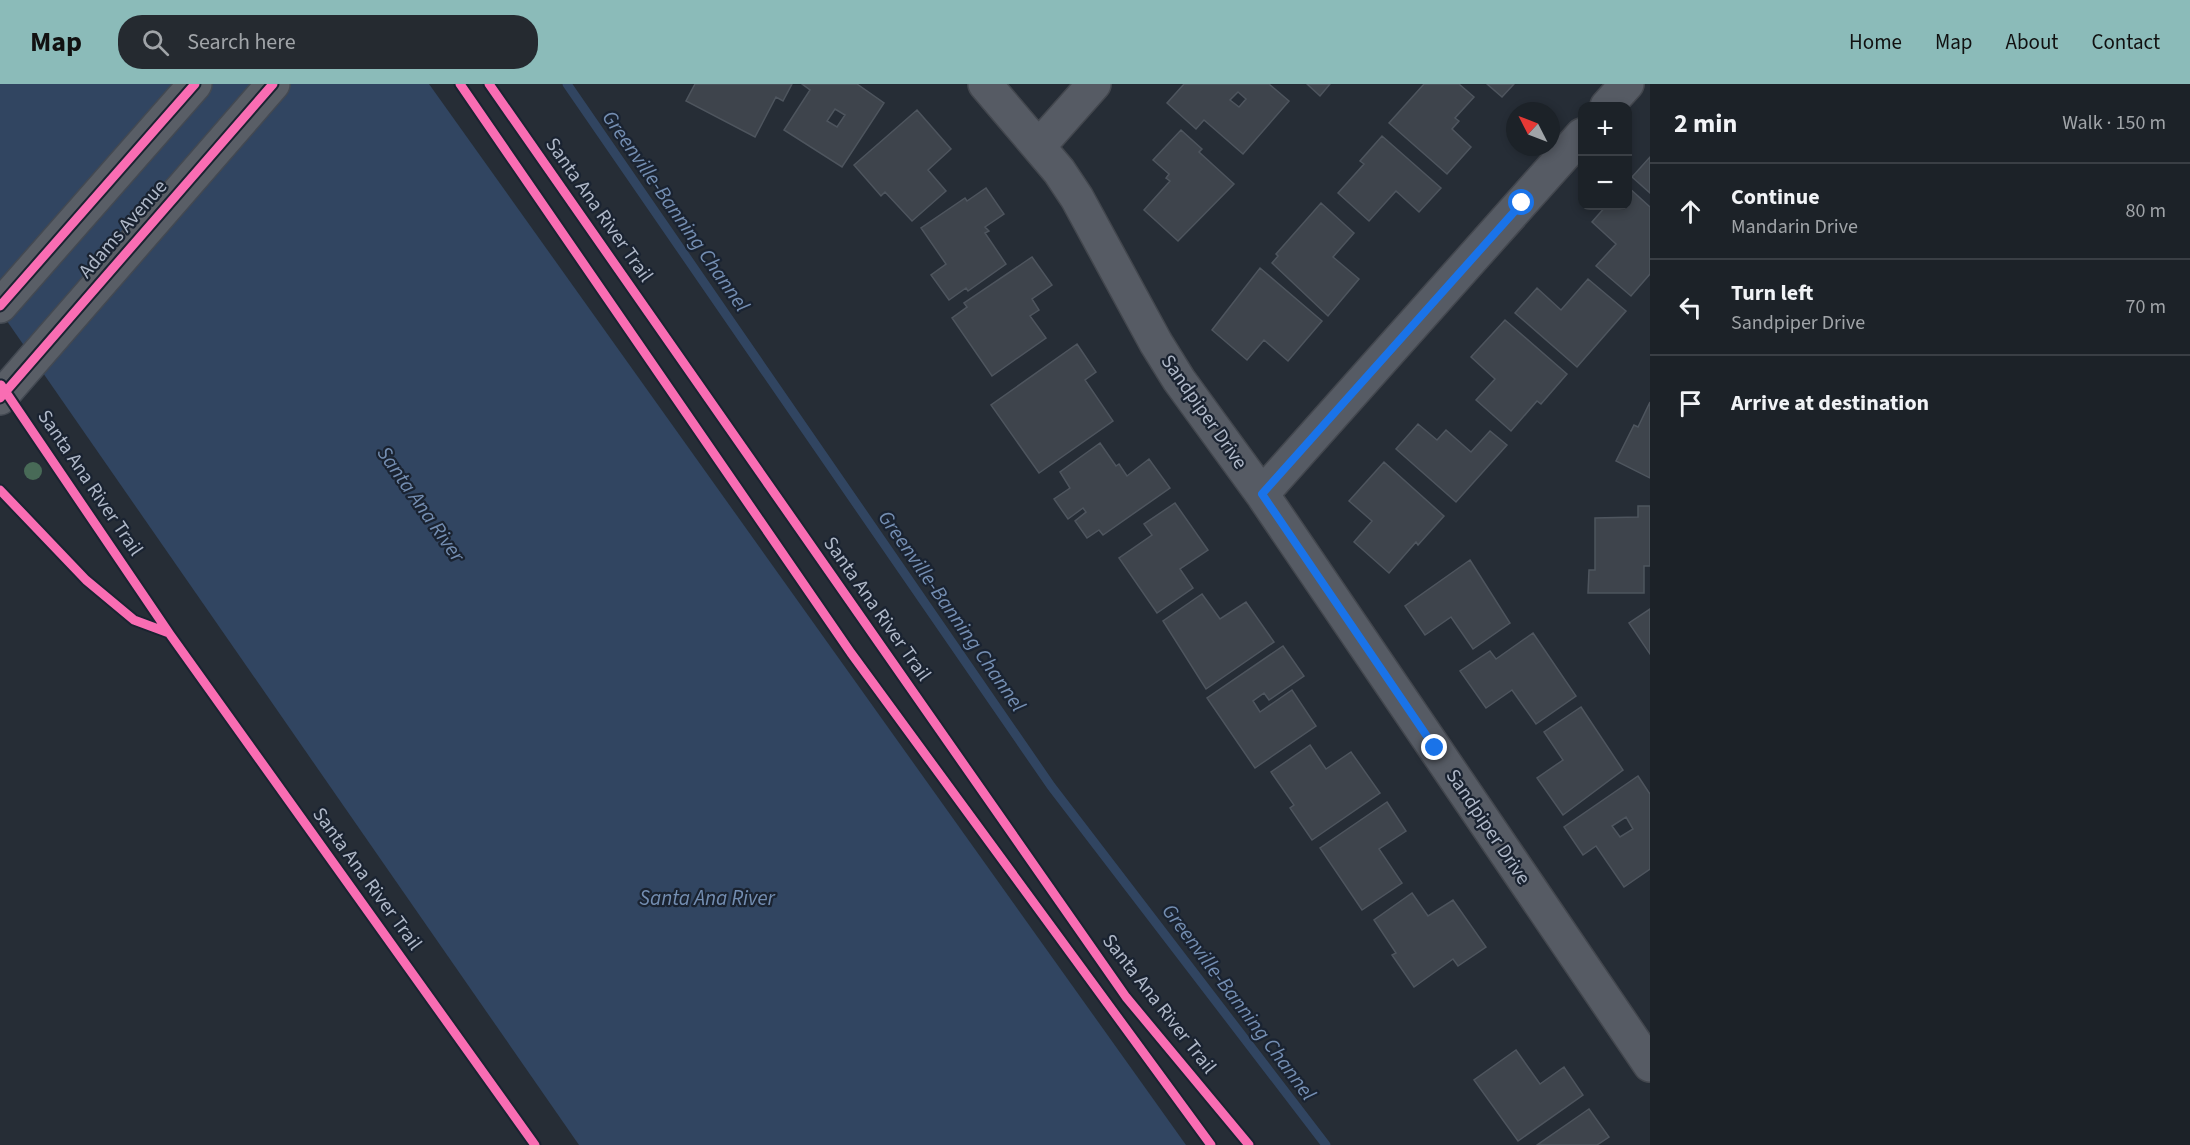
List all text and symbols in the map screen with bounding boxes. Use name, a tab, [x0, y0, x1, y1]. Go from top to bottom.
search box	[118, 15, 538, 69]
text: Map	[30, 22, 82, 62]
icon: search	[139, 26, 172, 59]
text: Search here	[187, 26, 296, 58]
text: Home	[1849, 27, 1902, 57]
text: Map	[1935, 27, 1973, 57]
text: About	[2006, 27, 2058, 57]
text: Contact	[2091, 27, 2160, 57]
north arrow	[1506, 102, 1560, 156]
map controls	[1578, 102, 1632, 210]
button: +	[1578, 102, 1632, 156]
water label: Greenville-Banning Channel	[595, 104, 757, 318]
text: 2 min	[1674, 105, 1737, 142]
text: Walk · 150 m	[2062, 109, 2166, 137]
street label: Santa Ana River Trail	[539, 132, 659, 288]
button: −	[1578, 156, 1632, 210]
street label: Adams Avenue	[72, 173, 174, 284]
text: Continue	[1731, 181, 1820, 213]
route start	[1508, 189, 1534, 215]
icon: ahead	[1674, 195, 1707, 228]
text: 80 m	[2126, 197, 2166, 225]
text: Mandarin Drive	[1731, 213, 1858, 241]
text: Turn left	[1731, 277, 1813, 309]
icon: left	[1674, 291, 1707, 324]
text: 70 m	[2126, 293, 2166, 321]
text: Sandpiper Drive	[1731, 309, 1865, 337]
street label: Sandpiper Drive	[1154, 349, 1254, 475]
icon: arrive	[1674, 387, 1707, 420]
text: Arrive at destination	[1731, 387, 1929, 419]
street label: Santa Ana River Trail	[31, 404, 149, 562]
water label: Santa Ana River	[370, 440, 473, 569]
water label: Greenville-Banning Channel	[871, 504, 1033, 718]
street label: Santa Ana River Trail	[817, 531, 937, 687]
route end	[1421, 734, 1447, 760]
street label: Sandpiper Drive	[1439, 764, 1537, 890]
street label: Santa Ana River Trail	[305, 802, 429, 956]
water label: Santa Ana River	[639, 883, 775, 913]
water label: Greenville-Banning Channel	[1155, 897, 1324, 1107]
street label: Santa Ana River Trail	[1095, 928, 1223, 1080]

